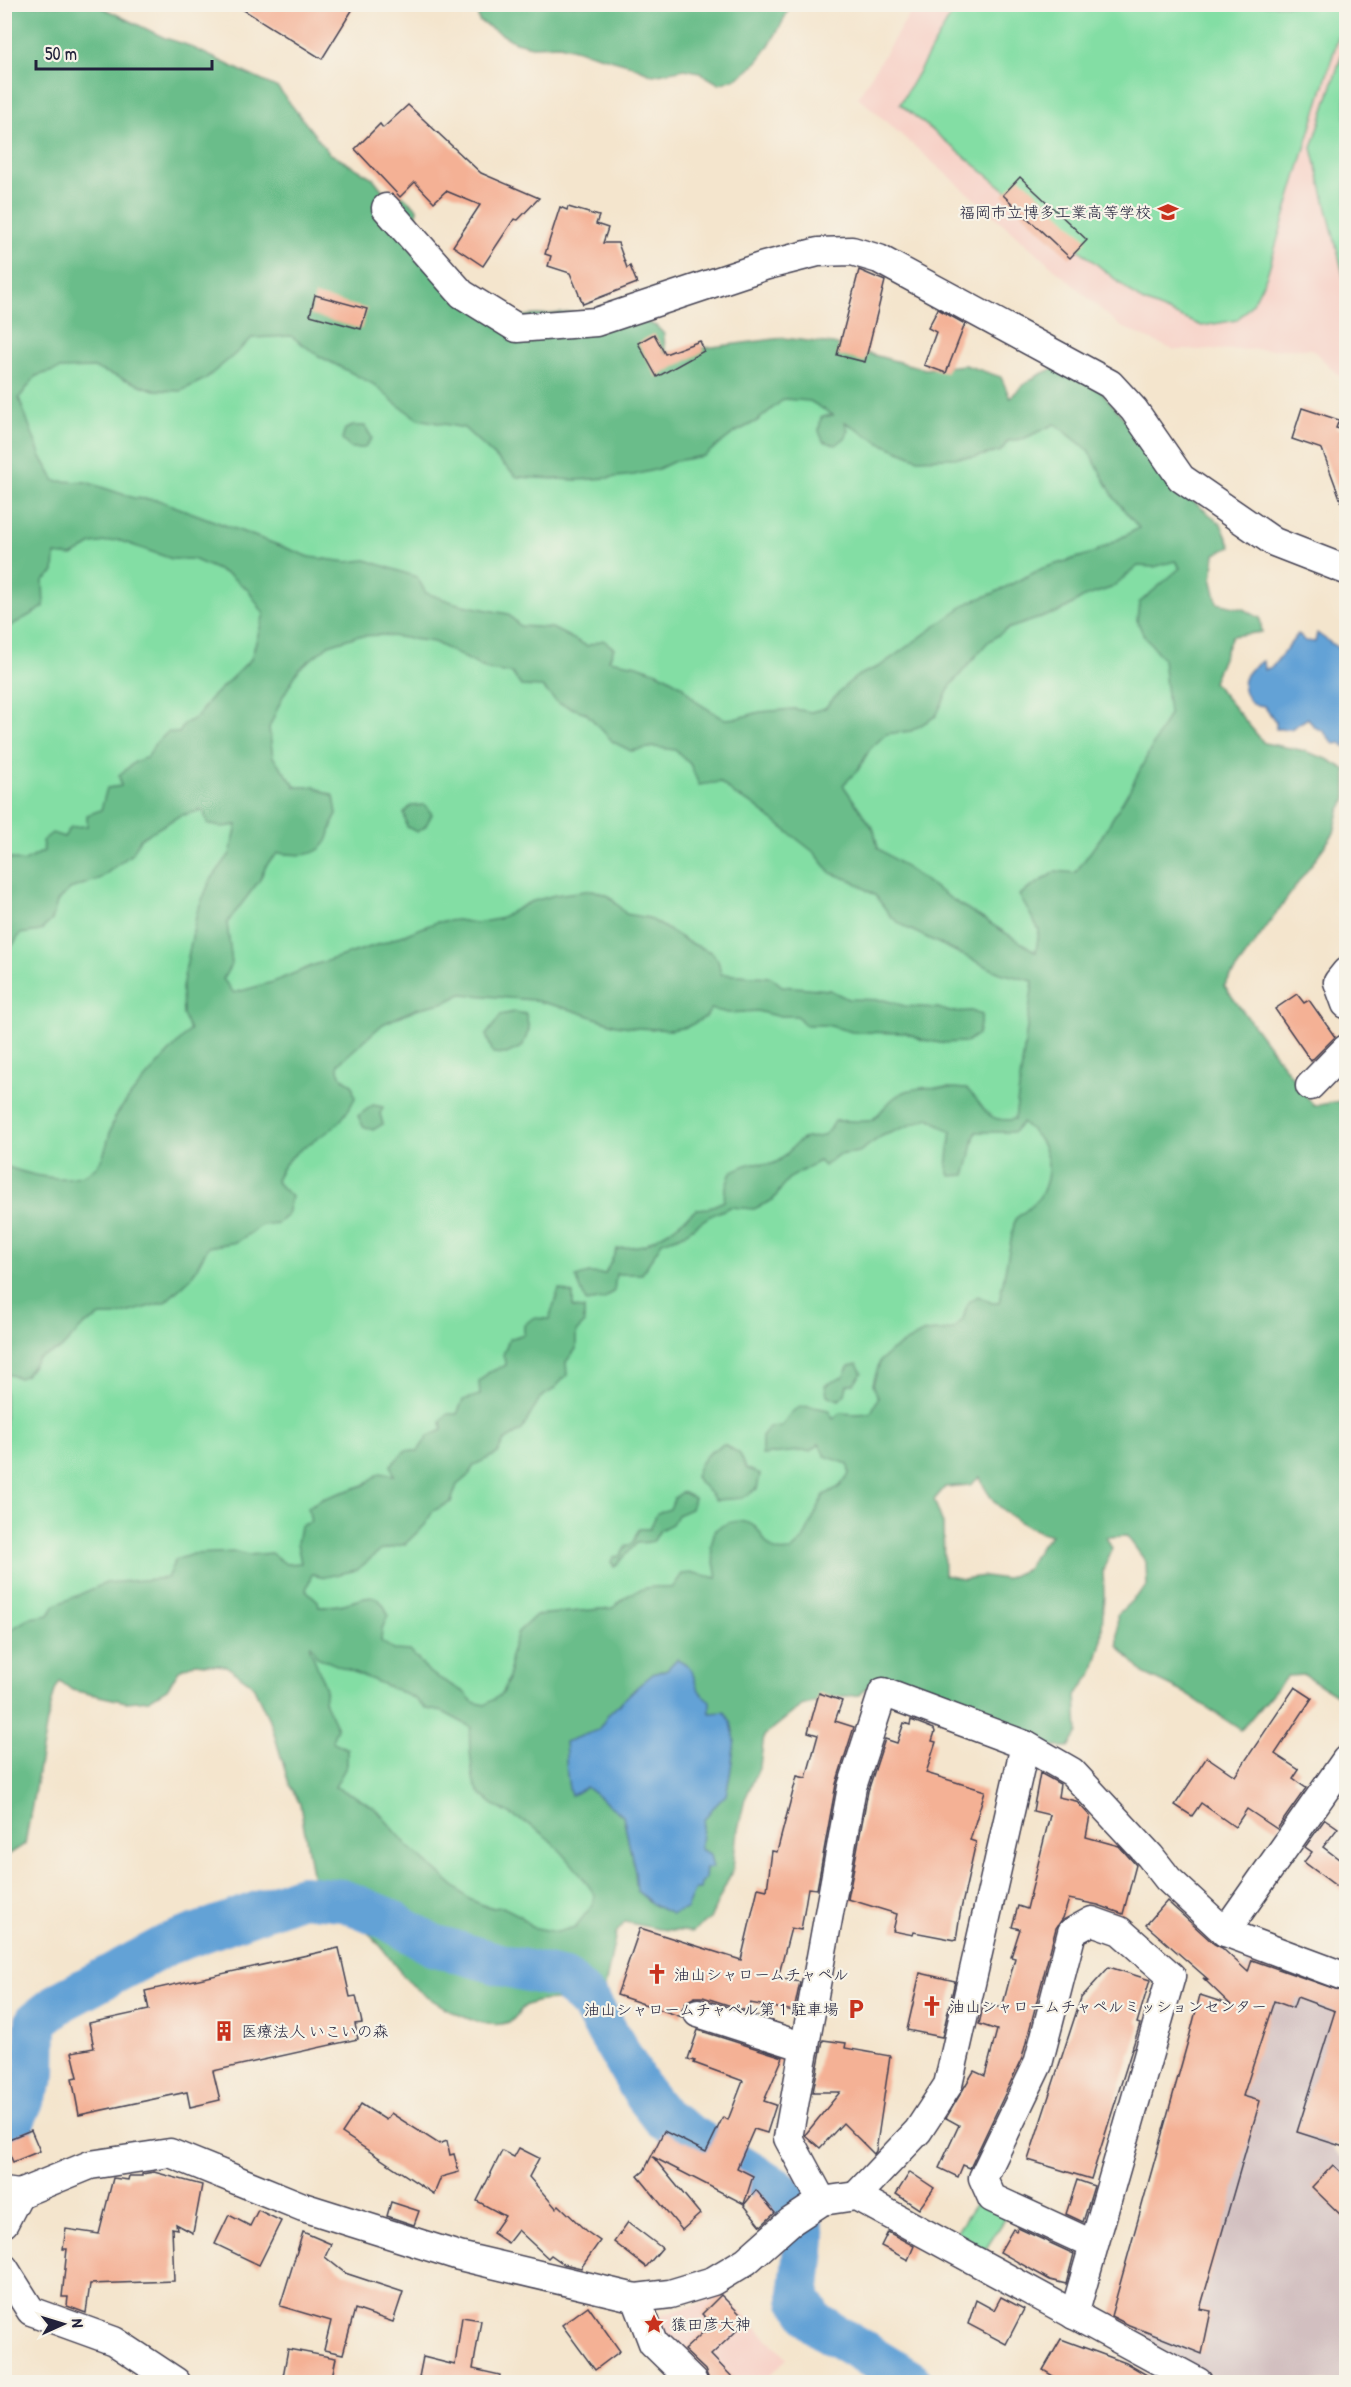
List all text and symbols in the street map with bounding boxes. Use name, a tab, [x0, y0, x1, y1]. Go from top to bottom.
scale bar	[36, 33, 212, 71]
text: 50 m	[45, 41, 77, 66]
school or university icon: 福岡市立博多工業高等学校	[1156, 200, 1180, 224]
place label: 福岡市立博多工業高等学校	[959, 201, 1151, 223]
church icon: 油山シャロームチャペル	[645, 1962, 669, 1986]
place label: 油山シャロームチャペル	[674, 1963, 849, 1985]
church icon: 油山シャロームチャペルミッションセンター	[920, 1994, 944, 2018]
place label: 油山シャロームチャペルミッションセンター	[949, 1995, 1267, 2017]
parking icon: 油山シャロームチャペル第１駐車場	[844, 1997, 868, 2021]
place label: 油山シャロームチャペル第１駐車場	[584, 1998, 839, 2020]
building icon: 医療法人 いこいの森	[212, 2019, 236, 2043]
place label: 医療法人 いこいの森	[241, 2020, 389, 2042]
north arrow	[33, 2294, 93, 2354]
place icon: 猿田彦大神	[642, 2312, 666, 2336]
place label: 猿田彦大神	[671, 2313, 751, 2335]
text: N	[67, 2318, 89, 2328]

